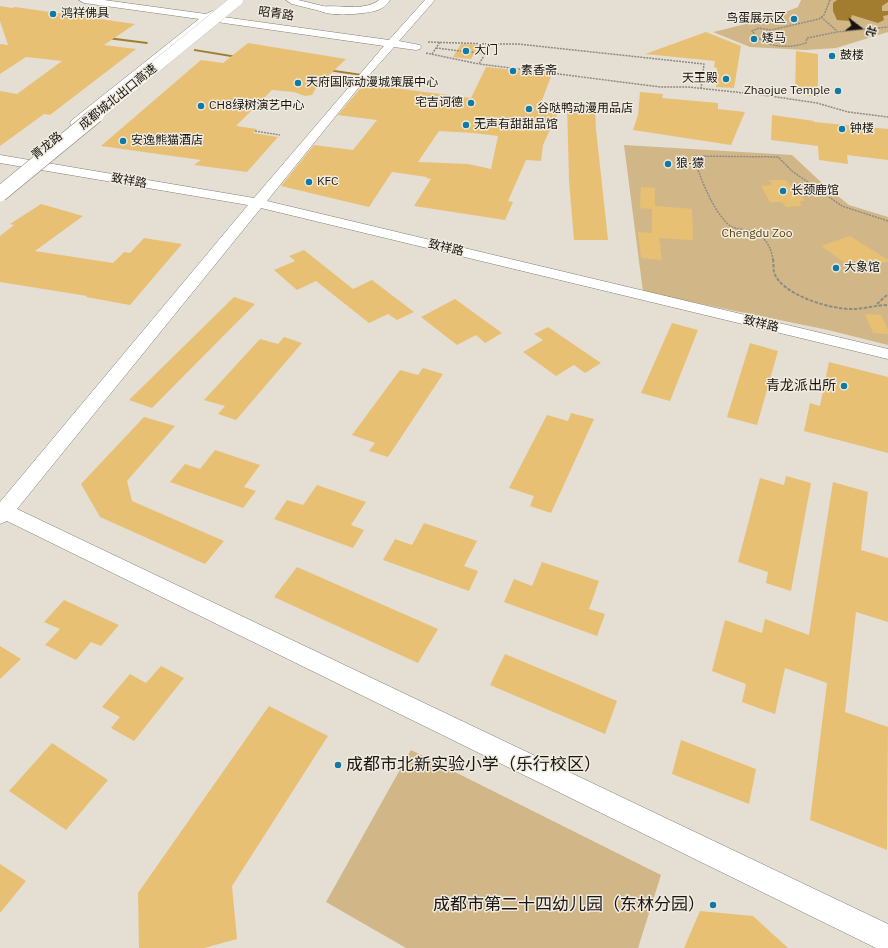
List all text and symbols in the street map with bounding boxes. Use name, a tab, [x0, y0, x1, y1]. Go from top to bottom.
street label: 昭青路	[257, 4, 295, 24]
place label: 鸿祥佛具	[61, 7, 109, 21]
north arrow	[840, 8, 880, 48]
marker: 鸿祥佛具	[48, 9, 58, 19]
place label: 鸟蛋展示区	[726, 12, 786, 26]
marker: 鸟蛋展示区	[789, 14, 799, 24]
text: 北	[863, 24, 880, 39]
place label: 矮马	[762, 32, 786, 46]
marker: 矮马	[749, 34, 759, 44]
place label: 大门	[474, 44, 498, 58]
marker: 大门	[461, 46, 471, 56]
place label: 鼓楼	[840, 49, 864, 63]
marker: 鼓楼	[827, 51, 837, 61]
street label: 成都城北出口高速	[76, 61, 160, 133]
place label: 素香斋	[521, 64, 557, 78]
marker: 素香斋	[508, 66, 518, 76]
place label: 天王殿	[682, 72, 718, 86]
marker: 天王殿	[721, 74, 731, 84]
place label: 天府国际动漫城策展中心	[306, 76, 438, 90]
marker: 天府国际动漫城策展中心	[293, 78, 303, 88]
place label: Zhaojue Temple	[744, 84, 830, 98]
marker: Zhaojue Temple	[833, 86, 843, 96]
place label: 宅吉诃德	[415, 96, 463, 110]
marker: 宅吉诃德	[466, 98, 476, 108]
place label: CH8绿树演艺中心	[209, 99, 304, 113]
marker: CH8绿树演艺中心	[196, 101, 206, 111]
place label: 谷哒鸭动漫用品店	[537, 102, 633, 116]
marker: 谷哒鸭动漫用品店	[524, 104, 534, 114]
place label: 无声有甜甜品馆	[474, 118, 558, 132]
marker: 无声有甜甜品馆	[461, 120, 471, 130]
place label: 钟楼	[850, 122, 874, 136]
marker: 钟楼	[837, 124, 847, 134]
street label: 青龙路	[28, 129, 66, 163]
place label: 安逸熊猫酒店	[131, 134, 203, 148]
marker: 安逸熊猫酒店	[118, 136, 128, 146]
place label: 狼·獴	[676, 157, 704, 171]
marker: 狼·獴	[663, 159, 673, 169]
street label: 致祥路	[110, 171, 148, 191]
place label: KFC	[317, 175, 339, 189]
marker: KFC	[304, 177, 314, 187]
place label: 长颈鹿馆	[791, 184, 839, 198]
marker: 长颈鹿馆	[778, 186, 788, 196]
park label: Chengdu Zoo	[722, 227, 792, 241]
street label: 致祥路	[427, 237, 465, 259]
place label: 大象馆	[844, 261, 880, 275]
marker: 大象馆	[831, 263, 841, 273]
street label: 致祥路	[742, 313, 780, 335]
place label: 青龙派出所	[766, 378, 836, 394]
marker: 青龙派出所	[839, 381, 849, 391]
place label: 成都市北新实验小学（乐行校区）	[346, 755, 601, 775]
marker: 成都市北新实验小学（乐行校区）	[333, 760, 343, 770]
place label: 成都市第二十四幼儿园（东林分园）	[433, 895, 705, 915]
marker: 成都市第二十四幼儿园（东林分园）	[708, 900, 718, 910]

